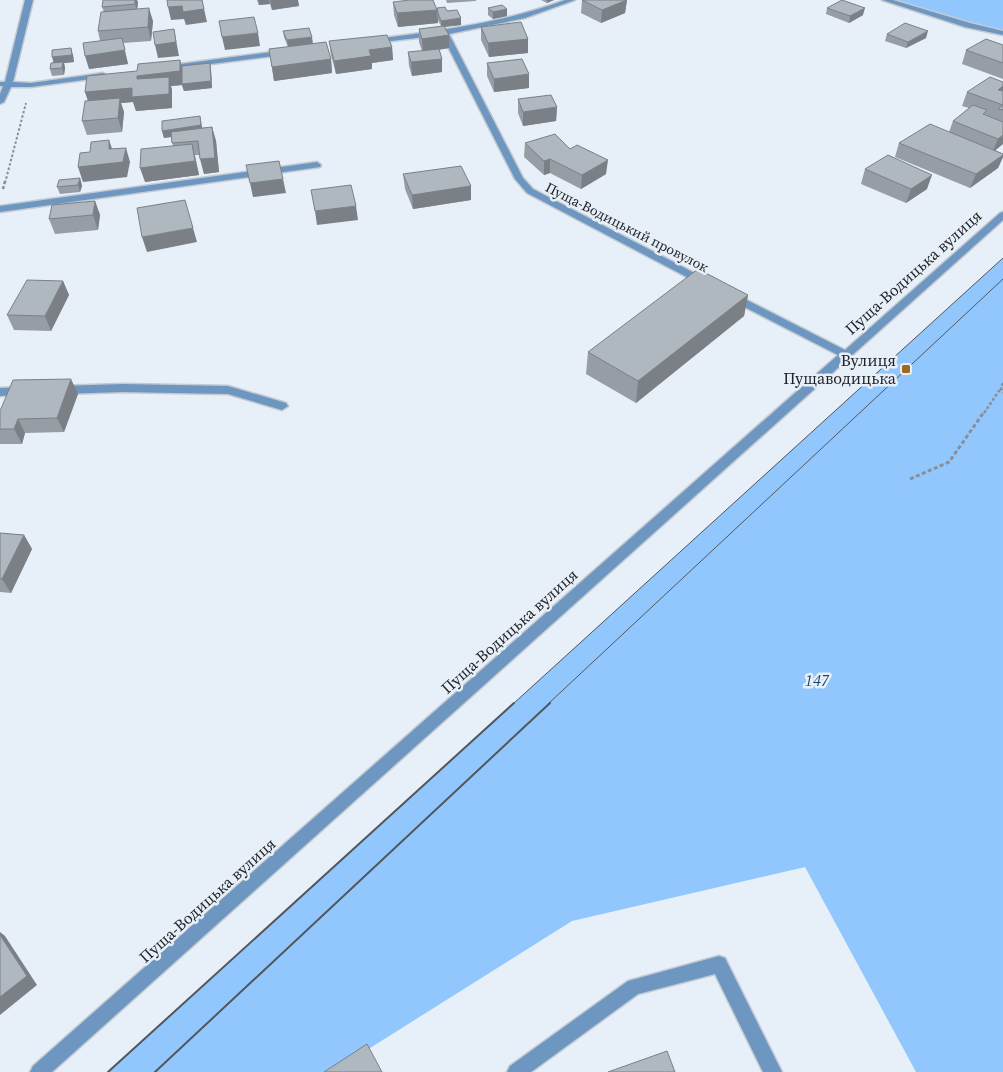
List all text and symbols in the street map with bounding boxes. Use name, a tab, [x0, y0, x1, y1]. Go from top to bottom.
street label: Пуща-Водицький провулок	[542, 177, 712, 277]
street label: Пуща-Водицька вулиця	[840, 205, 986, 339]
place label: Вулиця Пущаводицька	[783, 349, 897, 389]
marker: Вулиця Пущаводицька	[900, 363, 912, 375]
street label: Пуща-Водицька вулиця	[436, 564, 582, 698]
park label: 147	[805, 669, 830, 691]
street label: Пуща-Водицька вулиця	[134, 833, 280, 967]

